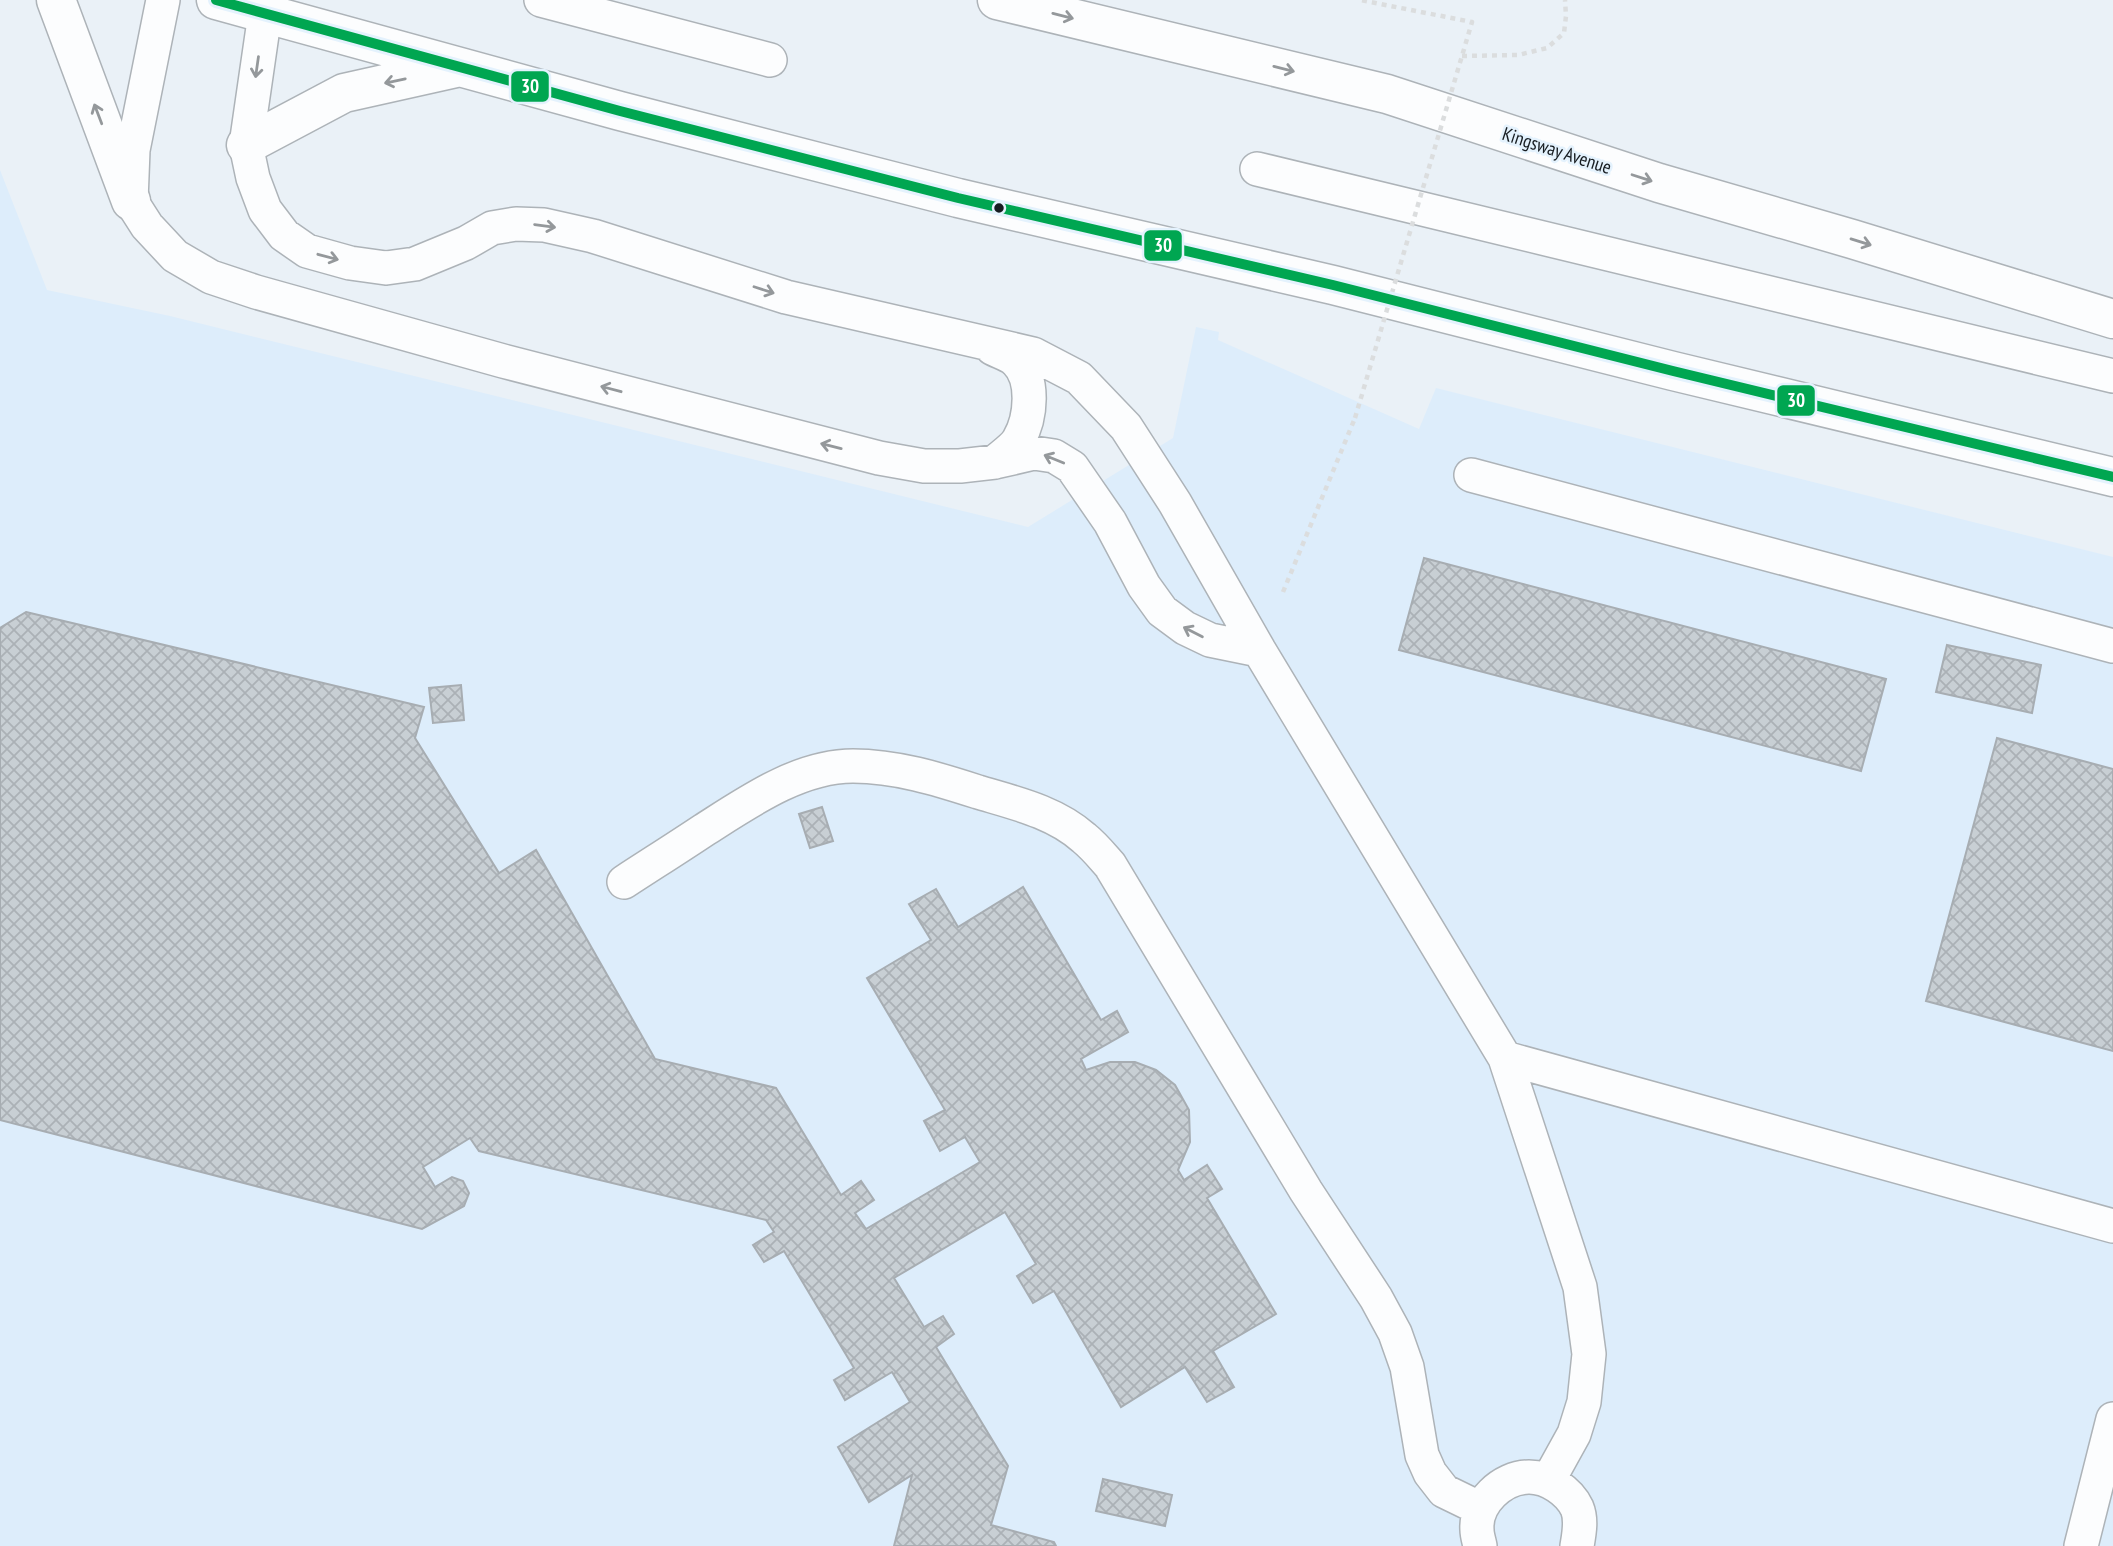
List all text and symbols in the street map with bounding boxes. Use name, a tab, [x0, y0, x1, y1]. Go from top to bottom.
one-way arrow	[1051, 10, 1074, 23]
one-way arrow	[250, 56, 263, 78]
one-way arrow	[1272, 63, 1295, 77]
line badge: 30	[510, 70, 550, 103]
text: 30	[521, 74, 539, 98]
one-way arrow	[384, 75, 407, 89]
one-way arrow	[90, 104, 103, 126]
street label: Kingsway Avenue	[1499, 121, 1615, 179]
one-way arrow	[1631, 173, 1653, 185]
unlabelled marker	[992, 201, 1006, 215]
one-way arrow	[534, 220, 556, 233]
line badge: 30	[1143, 229, 1183, 262]
text: 30	[1154, 233, 1172, 257]
one-way arrow	[1849, 236, 1871, 249]
one-way arrow	[316, 251, 339, 264]
one-way arrow	[752, 284, 774, 297]
one-way arrow	[600, 382, 623, 395]
line badge: 30	[1776, 384, 1816, 417]
text: 30	[1787, 388, 1805, 412]
one-way arrow	[821, 439, 843, 452]
one-way arrow	[1044, 451, 1065, 464]
one-way arrow	[1183, 624, 1204, 638]

